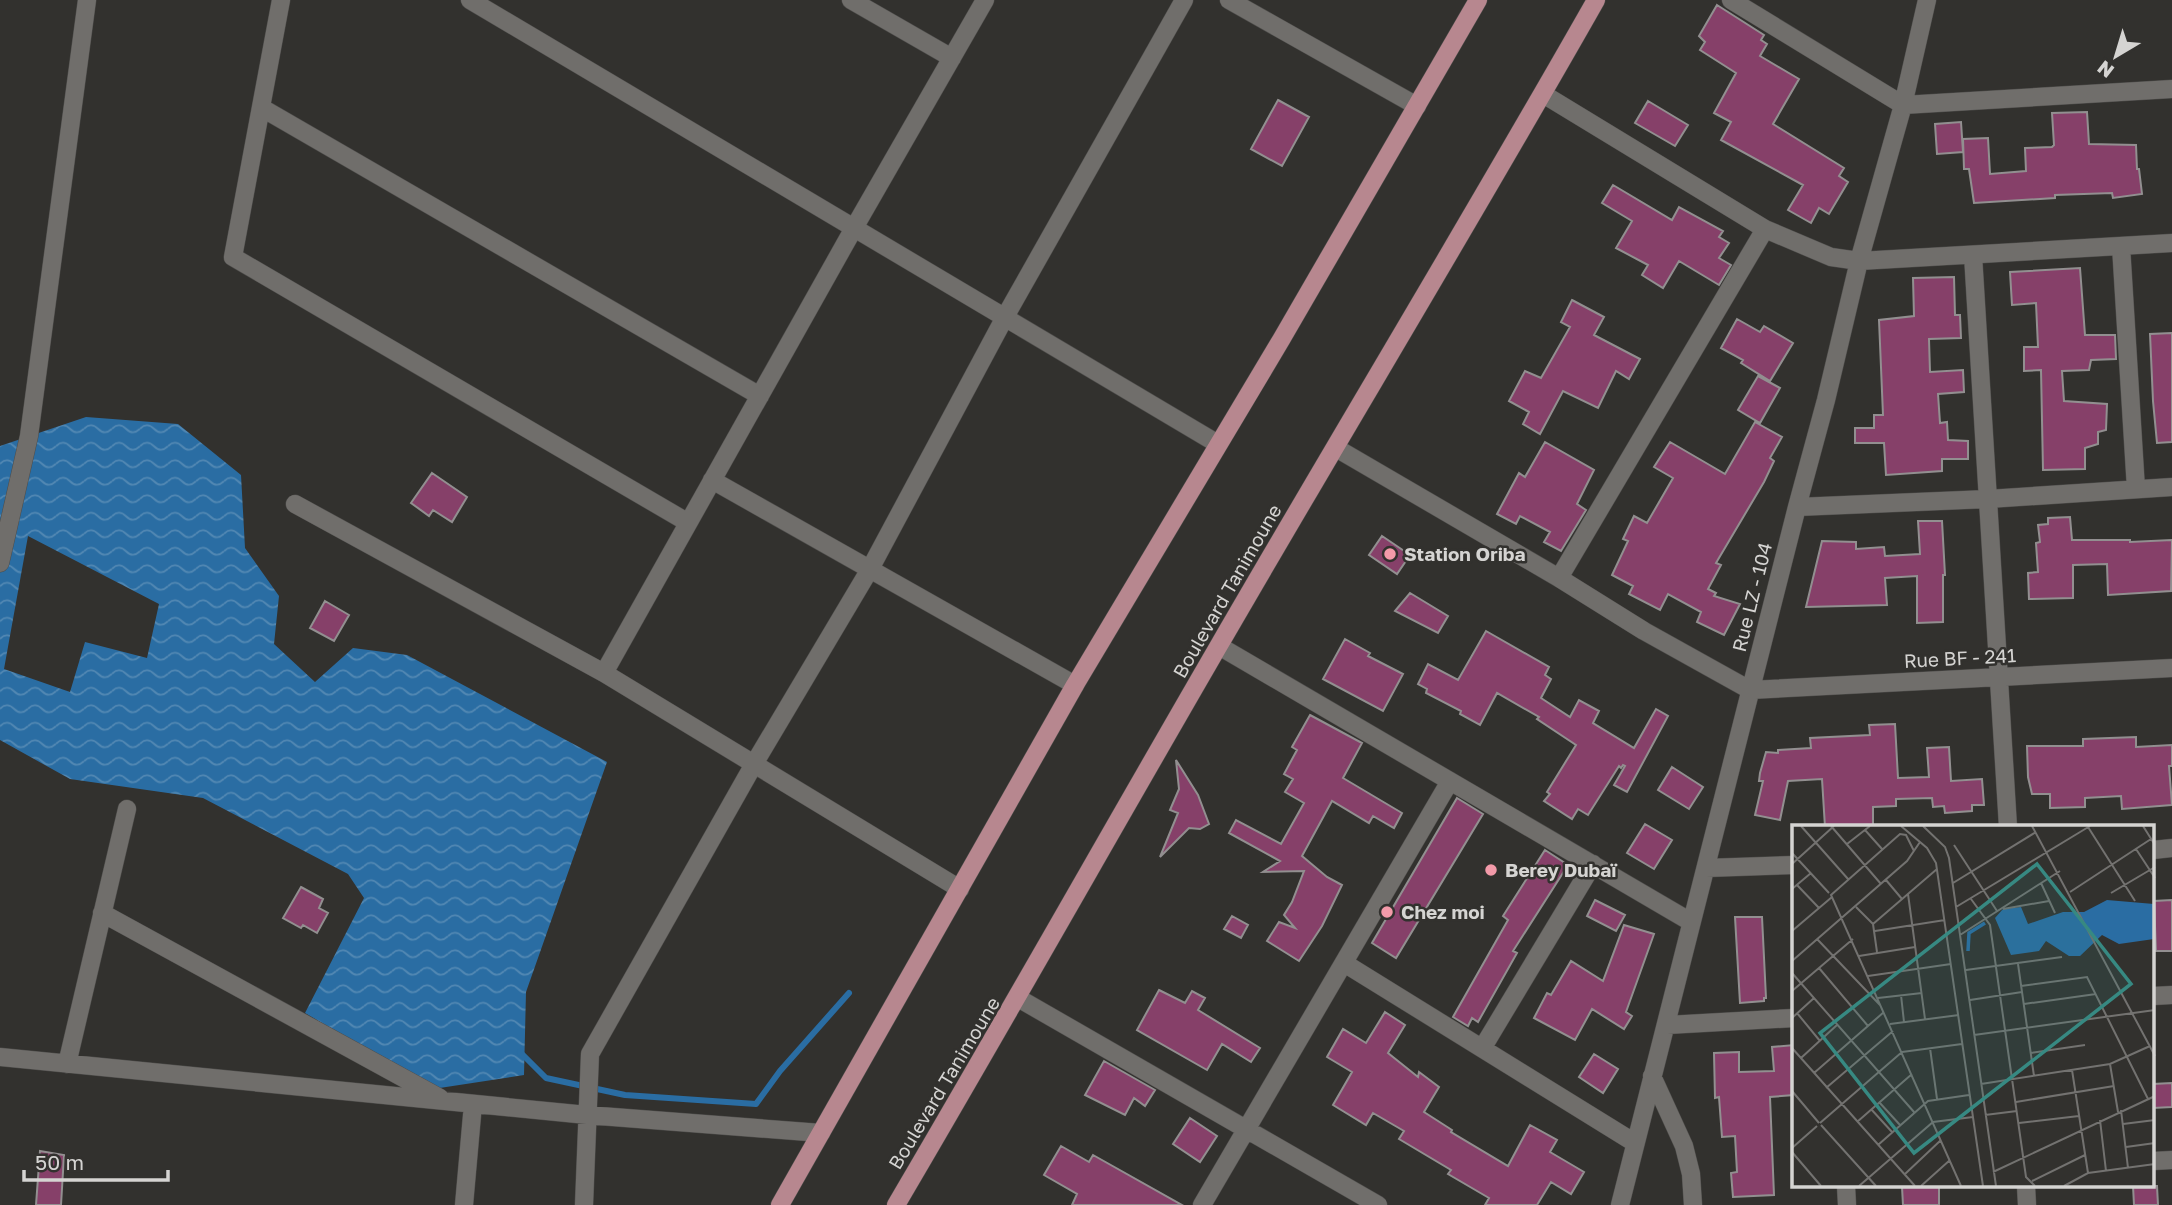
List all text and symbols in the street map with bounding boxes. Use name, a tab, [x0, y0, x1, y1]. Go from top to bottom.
north arrow	[2081, 21, 2151, 91]
text: N	[2092, 56, 2118, 83]
street label: Boulevard Tanimoune	[1167, 500, 1286, 682]
street label: Rue LZ - 104	[1727, 540, 1776, 654]
place label: Station Oriba	[1404, 542, 1526, 565]
marker: Station Oriba	[1382, 546, 1398, 562]
street label: Rue BF - 241	[1903, 643, 2017, 672]
inset map	[1792, 825, 2154, 1188]
place label: Berey Dubaï	[1505, 858, 1618, 881]
marker: Berey Dubaï	[1483, 862, 1499, 878]
place label: Chez moi	[1401, 900, 1485, 923]
marker: Chez moi	[1379, 904, 1395, 920]
street label: Boulevard Tanimoune	[883, 993, 1004, 1173]
scale bar	[24, 1138, 168, 1182]
text: 50 m	[35, 1149, 84, 1175]

